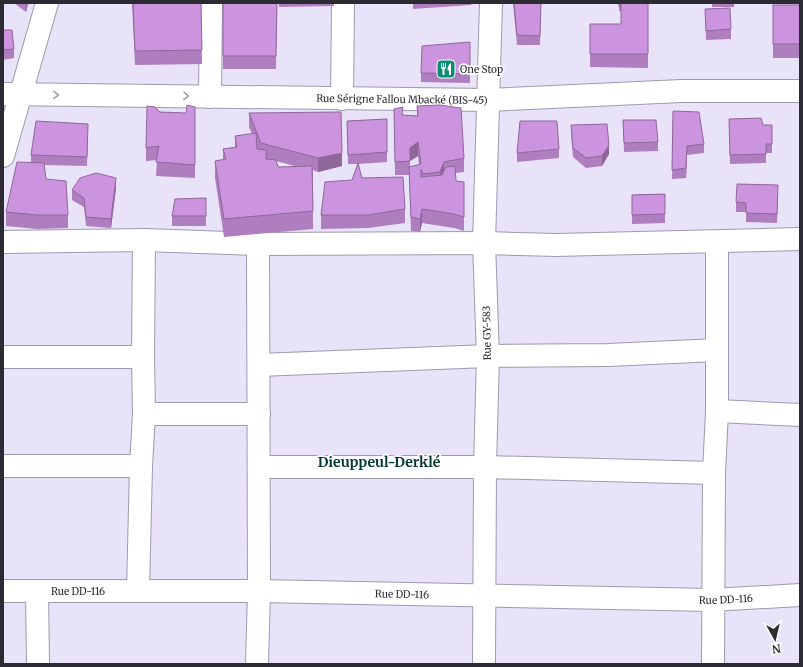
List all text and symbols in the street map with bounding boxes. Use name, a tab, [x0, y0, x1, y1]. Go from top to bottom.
restaurant icon: One Stop	[435, 58, 457, 80]
place label: One Stop	[460, 63, 503, 76]
one-way arrow	[53, 91, 59, 99]
street label: Rue Sérigne Fallou Mbacké (BIS-45)	[316, 91, 488, 106]
one-way arrow	[183, 92, 189, 101]
street label: Rue GY-583	[480, 305, 494, 360]
district label: Dieuppeul-Derklé	[318, 453, 441, 471]
street label: Rue DD-116	[51, 585, 105, 598]
street label: Rue DD-116	[375, 587, 429, 601]
street label: Rue DD-116	[699, 591, 753, 606]
north arrow	[755, 619, 795, 659]
text: N	[771, 641, 782, 656]

